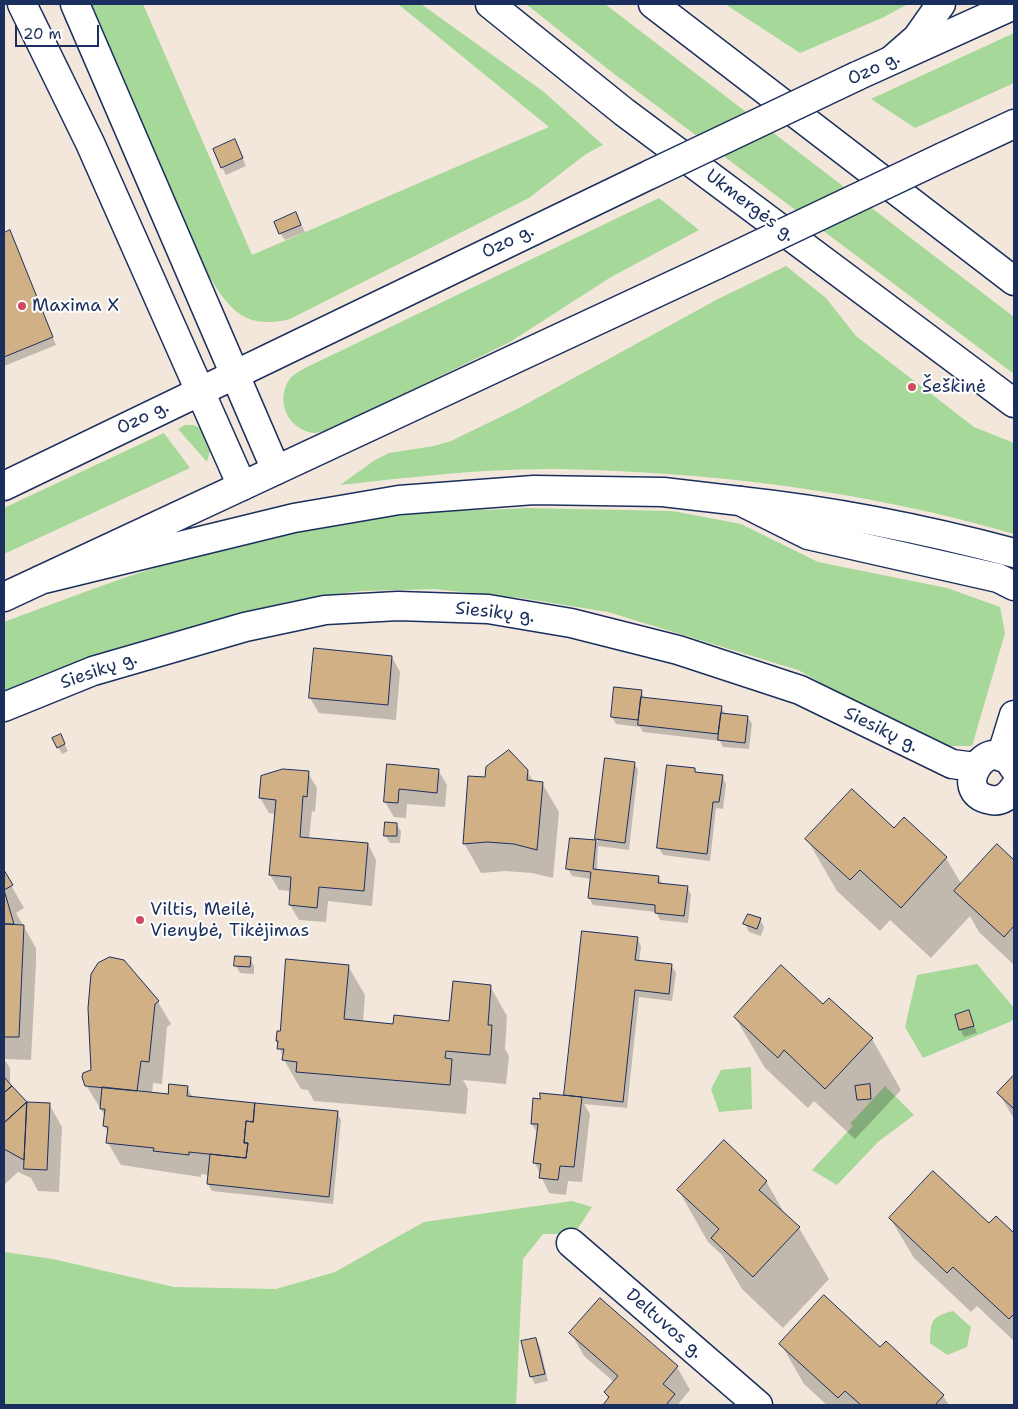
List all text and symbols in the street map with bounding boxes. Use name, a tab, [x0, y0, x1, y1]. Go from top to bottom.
scale bar	[18, 15, 101, 47]
text: 20 m	[23, 24, 62, 44]
street label: Ozo g.	[844, 48, 904, 90]
street label: Ukmergės g.	[701, 165, 799, 247]
street label: Ozo g.	[478, 220, 538, 264]
place label: Maxima X	[32, 295, 119, 317]
marker: Maxima X	[16, 300, 28, 312]
place label: Šeškinė	[922, 376, 986, 398]
marker: Šeškinė	[906, 381, 918, 393]
street label: Ozo g.	[113, 396, 173, 440]
street label: Siesikų g.	[454, 598, 536, 628]
street label: Siesikų g.	[58, 648, 140, 694]
street label: Siesikų g.	[840, 703, 922, 757]
place label: Viltis, Meilė, Vienybė, Tikėjimas	[150, 899, 309, 942]
marker: Viltis, Meilė, Vienybė, Tikėjimas	[134, 914, 146, 926]
street label: Deltuvos g.	[621, 1285, 707, 1363]

